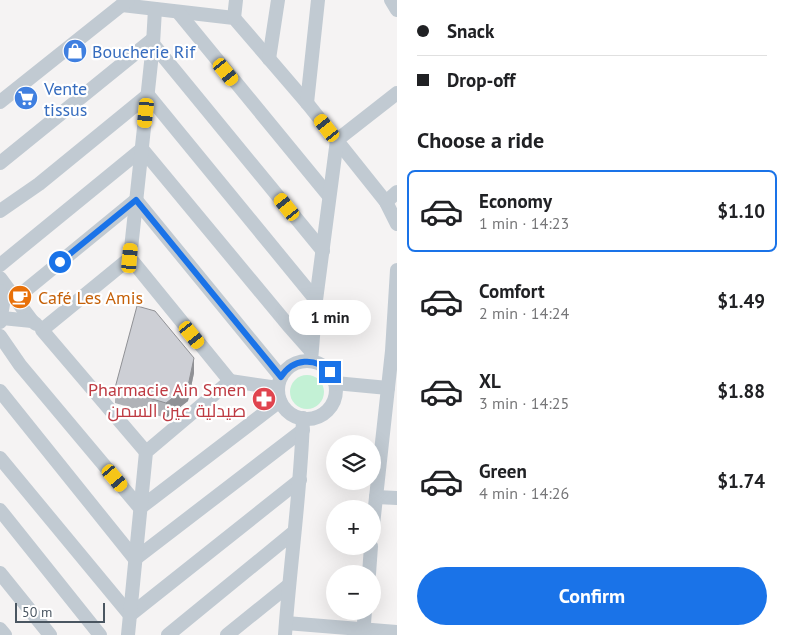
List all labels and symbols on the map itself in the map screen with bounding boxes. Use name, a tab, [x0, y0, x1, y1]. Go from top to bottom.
shop icon: Boucherie Rif	[62, 38, 88, 64]
place label: Boucherie Rif	[92, 40, 196, 63]
car	[210, 56, 241, 88]
place label: Vente tissus	[43, 77, 87, 121]
supermarket icon: Vente tissus	[13, 85, 39, 111]
car	[136, 97, 155, 129]
car	[311, 112, 342, 144]
car	[271, 191, 302, 223]
car	[121, 242, 138, 274]
route start	[49, 251, 71, 273]
cafe icon: Café Les Amis	[7, 284, 33, 310]
place label: Café Les Amis	[38, 286, 143, 309]
callout: 1 min	[289, 300, 371, 334]
car	[176, 319, 207, 351]
route end	[319, 361, 341, 383]
place label: Pharmacie Ain Smen صيدلية عين السمن	[88, 378, 246, 422]
pharmacy icon: Pharmacie Ain Smen صيدلية عين السمن	[251, 386, 277, 412]
car	[99, 462, 130, 494]
scale bar	[15, 600, 105, 623]

